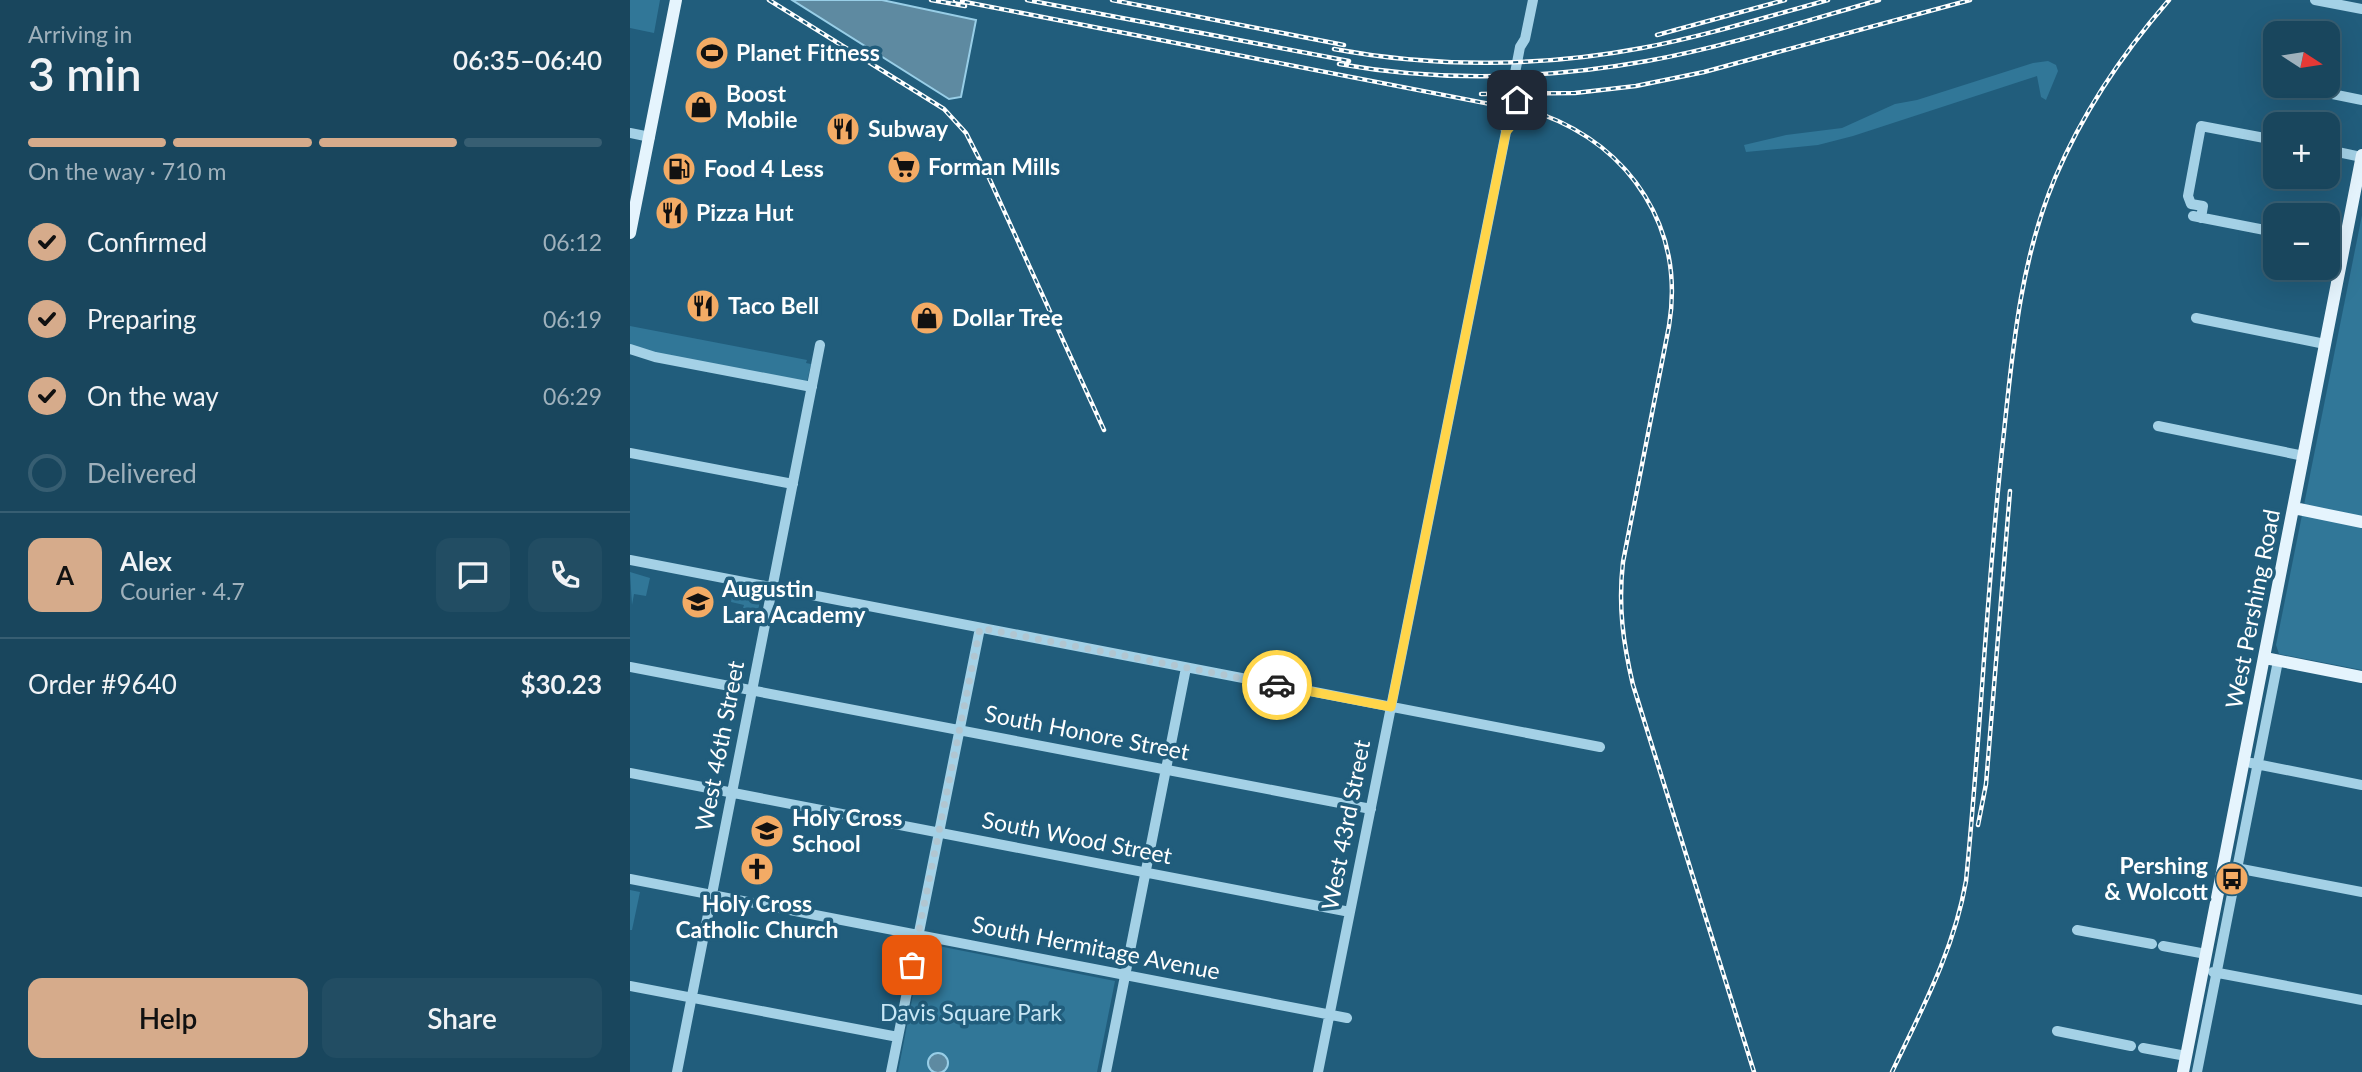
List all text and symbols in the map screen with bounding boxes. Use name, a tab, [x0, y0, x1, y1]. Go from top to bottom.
text: Arriving in	[28, 20, 132, 48]
north arrow	[2263, 21, 2340, 98]
map controls	[2263, 21, 2340, 280]
sports icon: Planet Fitness	[693, 34, 731, 72]
place label: Planet Fitness	[736, 38, 880, 66]
text: 06:35–06:40	[453, 44, 602, 76]
text: 3 min	[28, 46, 142, 101]
pin	[1487, 70, 1547, 130]
place label: Boost Mobile	[726, 79, 797, 133]
icon: home	[1498, 81, 1536, 119]
shop icon: Boost Mobile	[682, 88, 720, 126]
restaurant icon: Subway	[824, 110, 862, 148]
button: +	[2263, 112, 2340, 189]
place label: Subway	[868, 114, 949, 142]
supermarket icon: Forman Mills	[885, 148, 923, 186]
fuel station icon: Food 4 Less	[660, 150, 698, 188]
place label: Forman Mills	[928, 152, 1060, 180]
place label: Food 4 Less	[704, 154, 824, 182]
text: On the way · 710 m	[28, 157, 227, 185]
restaurant icon: Pizza Hut	[653, 194, 691, 232]
place label: Pizza Hut	[696, 198, 794, 226]
button: −	[2263, 203, 2340, 280]
icon: check	[28, 223, 66, 261]
text: Confirmed	[87, 226, 207, 258]
text: 06:12	[543, 228, 602, 256]
restaurant icon: Taco Bell	[684, 287, 722, 325]
place label: Taco Bell	[728, 291, 819, 319]
shop icon: Dollar Tree	[908, 299, 946, 337]
icon: check	[28, 300, 66, 338]
text: Preparing	[87, 303, 196, 335]
place label: Dollar Tree	[952, 303, 1063, 331]
text: 06:19	[543, 305, 602, 333]
icon: check	[28, 377, 66, 415]
text: On the way	[87, 380, 219, 412]
text: 06:29	[543, 382, 602, 410]
text: Delivered	[87, 457, 197, 489]
street label: West Pershing Road	[2219, 507, 2285, 711]
button: chat	[436, 538, 510, 612]
button: phone	[528, 538, 602, 612]
text: Alex	[120, 545, 172, 577]
text: A	[56, 559, 74, 591]
place label: Augustin Lara Academy	[721, 574, 866, 628]
text: Courier · 4.7	[120, 577, 245, 605]
school or university icon: Augustin Lara Academy	[679, 583, 717, 621]
courier	[1242, 650, 1312, 720]
street label: West 46th Street	[689, 658, 749, 833]
icon: car	[1258, 666, 1296, 704]
text: Order #9640	[28, 668, 177, 700]
text: $30.23	[520, 668, 602, 700]
street label: South Honore Street	[982, 698, 1193, 766]
street label: West 43rd Street	[1315, 737, 1375, 912]
place label: Holy Cross School	[792, 803, 902, 857]
street label: South Wood Street	[980, 805, 1175, 869]
school or university icon: Holy Cross School	[748, 812, 786, 850]
church icon: Holy Cross Catholic Church	[738, 850, 776, 888]
place label: Pershing & Wolcott	[2104, 851, 2209, 905]
bus stop icon: Pershing & Wolcott	[2213, 860, 2251, 898]
place label: Holy Cross Catholic Church	[675, 889, 839, 943]
street label: South Hermitage Avenue	[970, 909, 1223, 985]
pin	[882, 935, 942, 995]
icon: bag	[893, 946, 931, 984]
button: Help	[28, 978, 308, 1058]
button: Share	[322, 978, 602, 1058]
park label: Davis Square Park	[880, 998, 1062, 1026]

